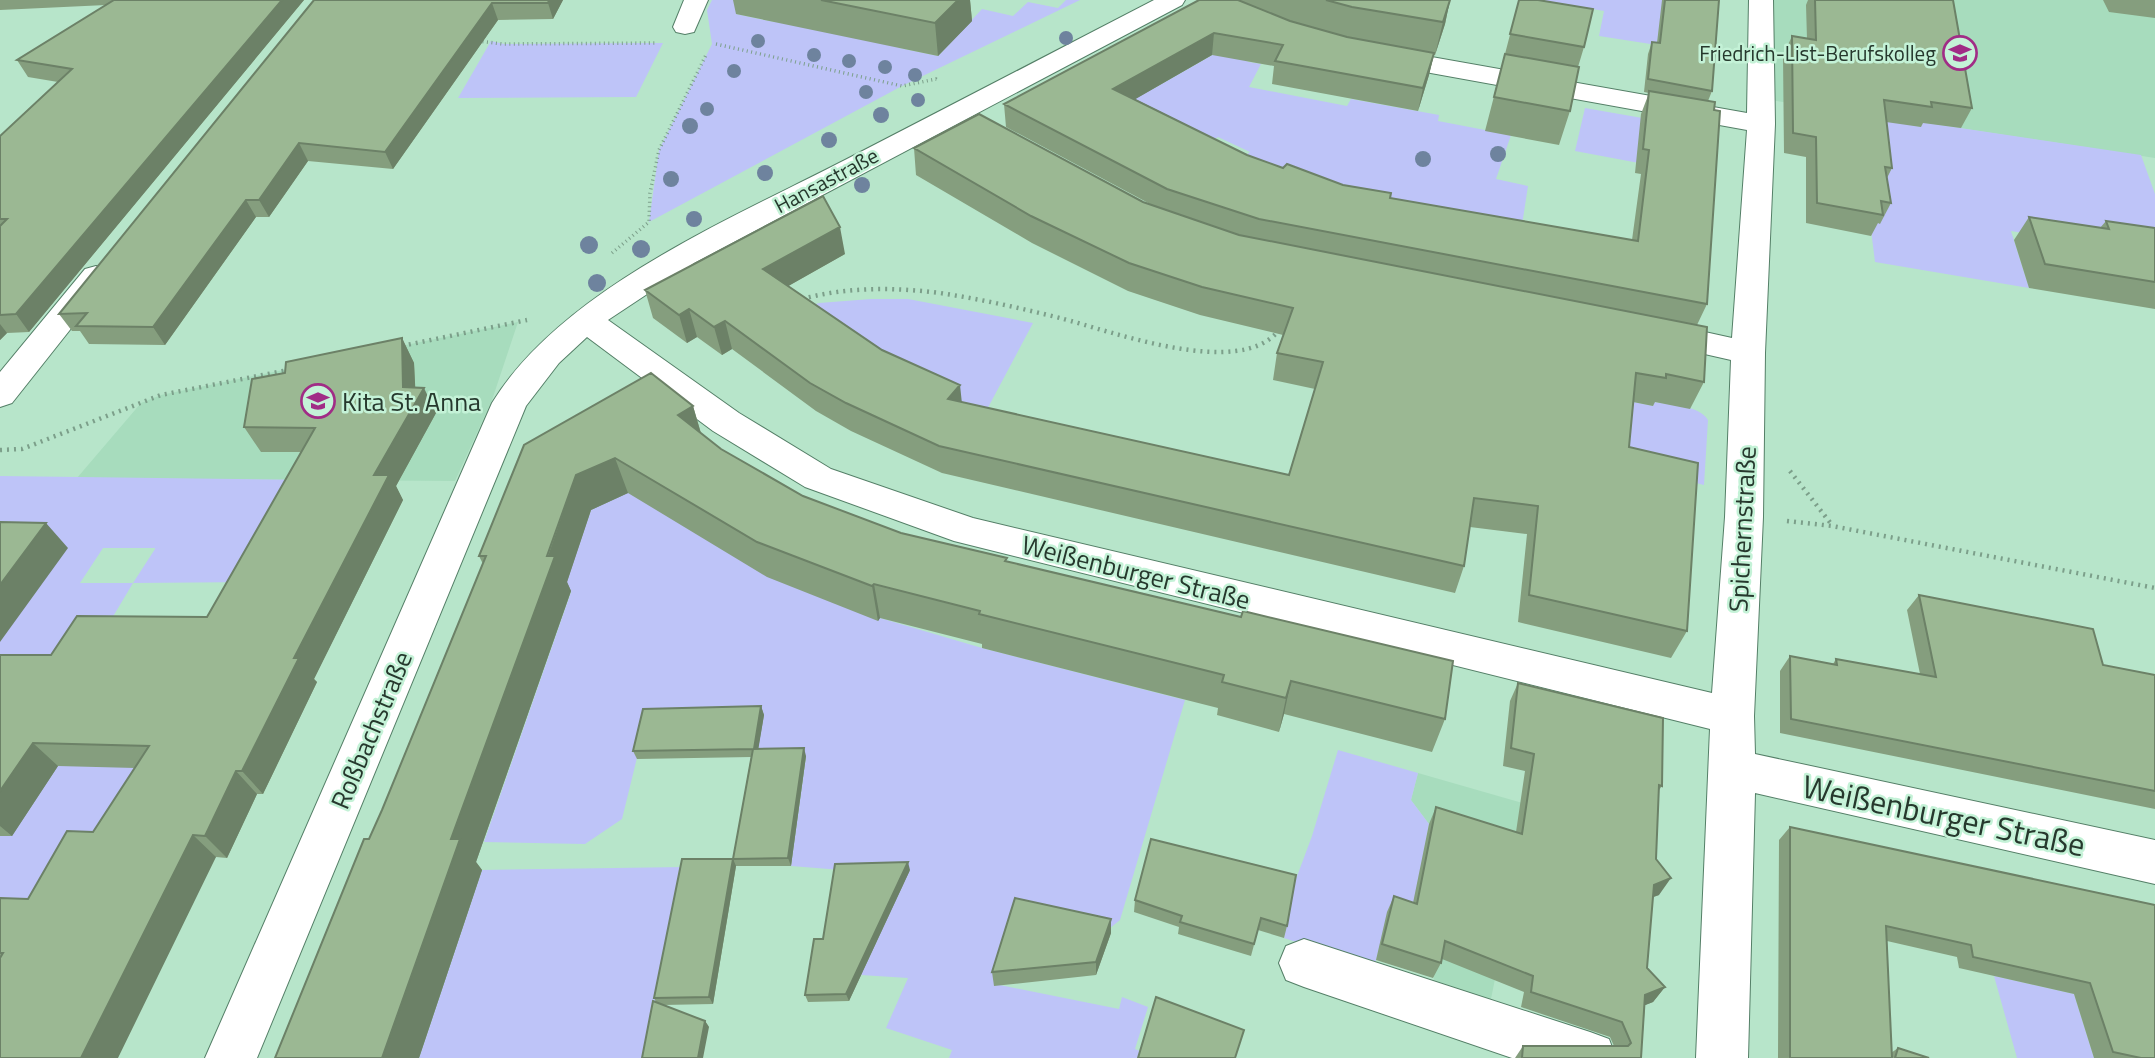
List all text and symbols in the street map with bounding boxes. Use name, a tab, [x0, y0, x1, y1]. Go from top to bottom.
school or university icon: Friedrich-List-Berufskolleg	[1941, 34, 1979, 72]
place label: Friedrich-List-Berufskolleg	[1699, 37, 1936, 69]
street label: Hansastraße	[768, 139, 884, 221]
school or university icon: Kita St. Anna	[299, 382, 337, 420]
place label: Kita St. Anna	[342, 382, 481, 421]
street label: Spichernstraße	[1718, 445, 1766, 613]
street label: Weißenburger Straße	[1018, 525, 1254, 619]
street label: Roßbachstraße	[320, 645, 422, 815]
street label: Weißenburger Straße	[1798, 762, 2090, 868]

